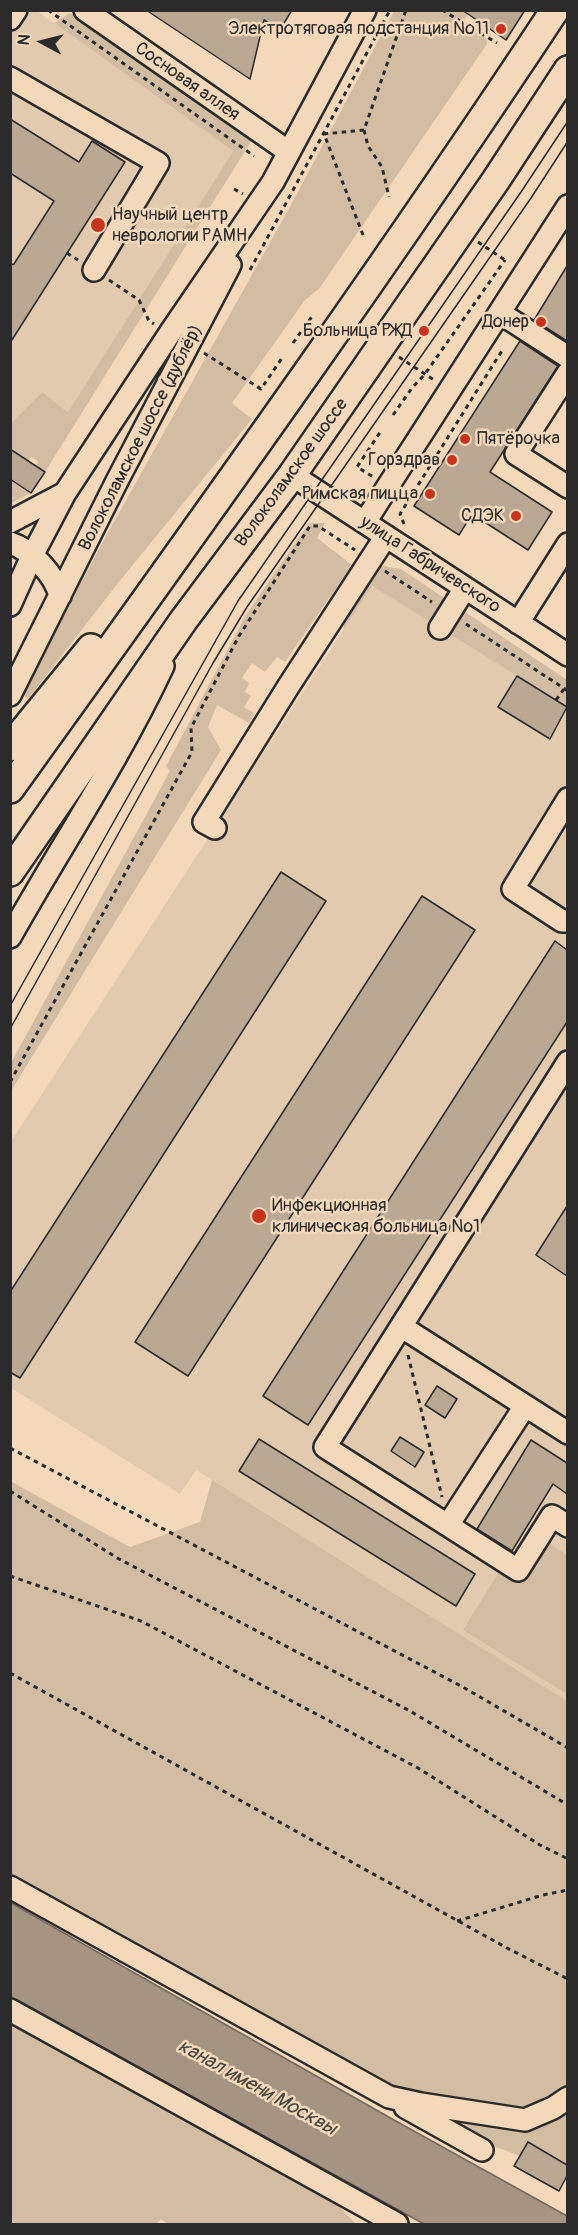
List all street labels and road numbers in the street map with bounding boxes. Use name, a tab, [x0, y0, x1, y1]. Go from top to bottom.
street label: Сосновая аллея	[131, 38, 243, 126]
street label: Волоколамское шоссе (дублёр)	[75, 321, 207, 555]
street label: Волоколамское шоссе	[231, 395, 353, 551]
street label: улица Габричевского	[356, 512, 504, 618]

